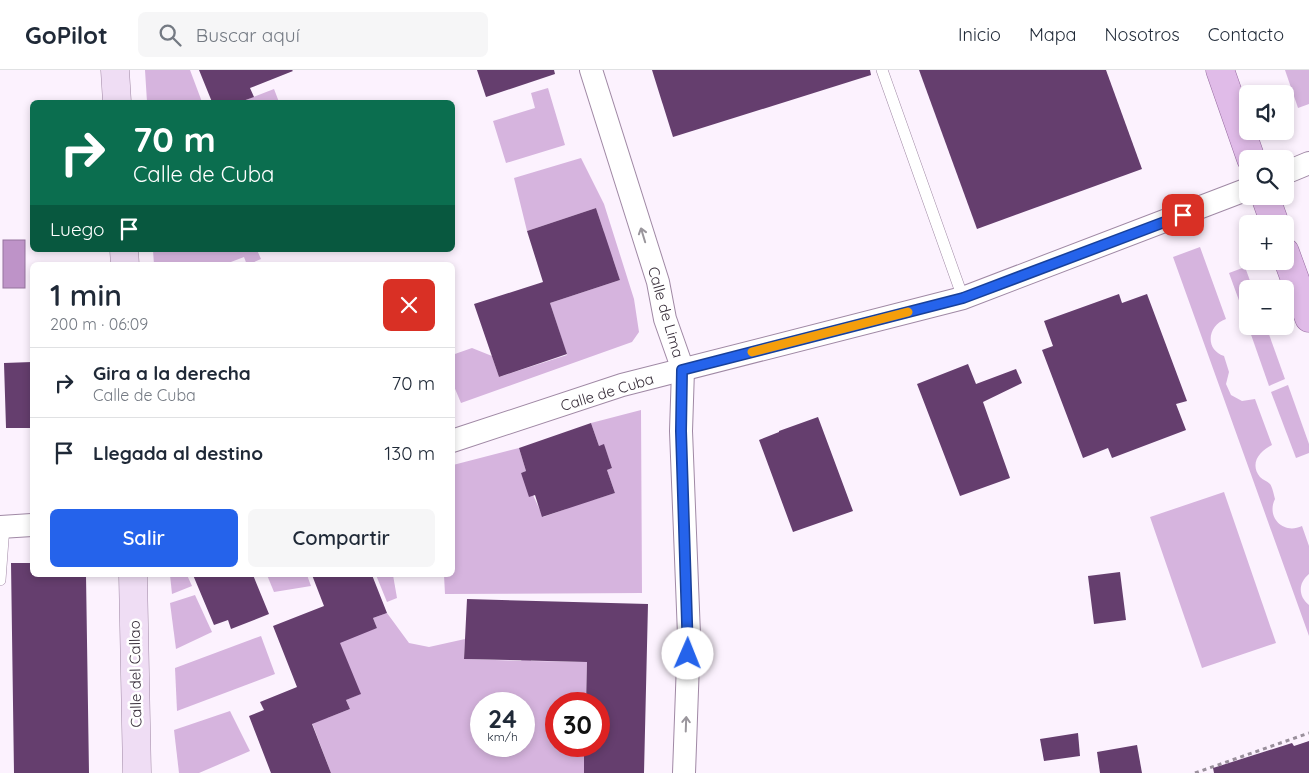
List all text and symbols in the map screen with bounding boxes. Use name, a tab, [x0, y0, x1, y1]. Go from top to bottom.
search box	[138, 12, 488, 57]
text: GoPilot	[25, 20, 108, 50]
icon: search	[156, 21, 184, 49]
text: Buscar aquí	[196, 23, 300, 47]
text: Inicio	[958, 23, 1001, 46]
text: Mapa	[1029, 23, 1077, 46]
text: Nosotros	[1105, 23, 1180, 46]
text: Contacto	[1208, 23, 1284, 46]
map controls	[1239, 85, 1294, 335]
button: sound	[1239, 85, 1294, 140]
text: 70 m	[133, 117, 216, 161]
icon: right	[50, 120, 115, 185]
button: search	[1239, 150, 1294, 205]
text: Calle de Cuba	[133, 160, 274, 188]
pin	[1162, 194, 1204, 236]
icon: arrive	[1169, 201, 1197, 229]
icon: arrive	[115, 215, 143, 243]
button: +	[1239, 215, 1294, 270]
text: Luego	[50, 217, 105, 241]
one-way arrow	[638, 228, 648, 244]
street label: Calle de Lima	[644, 264, 688, 360]
text: 1 min	[50, 276, 122, 314]
button: close	[383, 279, 435, 331]
button: −	[1239, 280, 1294, 335]
text: 200 m · 06:09	[50, 314, 148, 334]
text: Gira a la derecha	[93, 361, 251, 385]
icon: right	[50, 369, 78, 397]
street label: Calle de Cuba	[558, 369, 656, 415]
text: 70 m	[391, 371, 435, 395]
text: Calle de Cuba	[93, 385, 196, 405]
icon: arrive	[50, 439, 78, 467]
text: Llegada al destino	[93, 441, 263, 465]
text: 130 m	[384, 441, 435, 465]
button: Salir	[50, 509, 238, 567]
button: Compartir	[248, 509, 435, 567]
street label: Calle del Callao	[125, 620, 145, 728]
position arrow	[661, 627, 713, 679]
speed limit sign: 30	[545, 692, 610, 757]
text: 24	[488, 703, 517, 734]
one-way arrow	[681, 717, 690, 733]
text: km/h	[487, 729, 518, 744]

